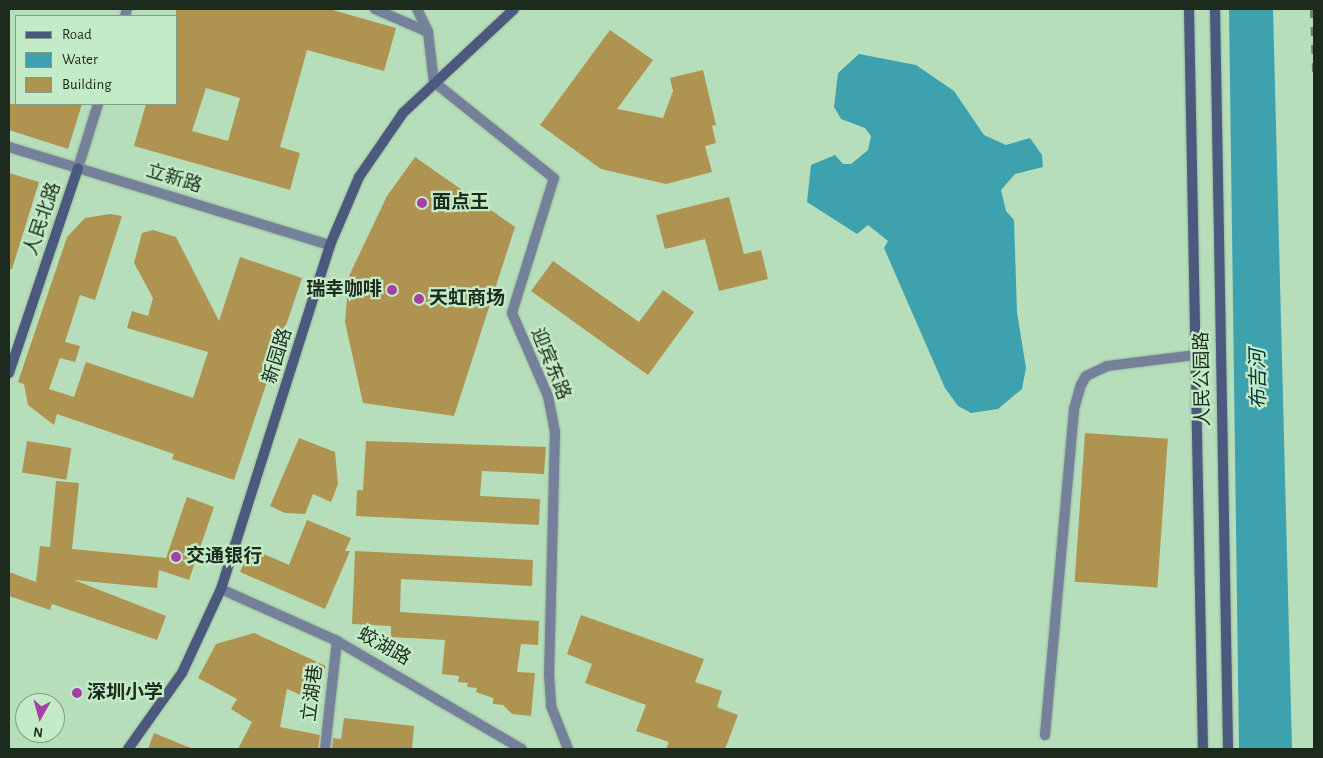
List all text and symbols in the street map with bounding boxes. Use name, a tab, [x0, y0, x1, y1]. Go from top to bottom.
legend	[15, 15, 178, 105]
text: Road	[62, 27, 92, 42]
text: Water	[62, 52, 98, 67]
text: Building	[62, 77, 112, 92]
street label: 立新路	[143, 160, 205, 198]
street label: 人民北路	[20, 179, 66, 259]
place label: 面点王	[432, 192, 489, 214]
marker: 面点王	[416, 197, 428, 209]
place label: 瑞幸咖啡	[306, 279, 382, 301]
marker: 瑞幸咖啡	[386, 284, 398, 296]
place label: 天虹商场	[429, 288, 505, 310]
marker: 天虹商场	[413, 293, 425, 305]
street label: 迎宾东路	[525, 324, 575, 404]
street label: 新园路	[259, 325, 297, 387]
street label: 人民公园路	[1191, 331, 1215, 427]
water label: 布吉河	[1246, 349, 1272, 409]
place label: 交通银行	[186, 546, 262, 568]
marker: 交通银行	[170, 551, 182, 563]
street label: 蛟湖路	[354, 623, 414, 671]
street label: 立湖巷	[298, 663, 328, 723]
place label: 深圳小学	[87, 682, 163, 704]
marker: 深圳小学	[71, 687, 83, 699]
north arrow	[15, 693, 65, 743]
text: N	[33, 724, 44, 739]

